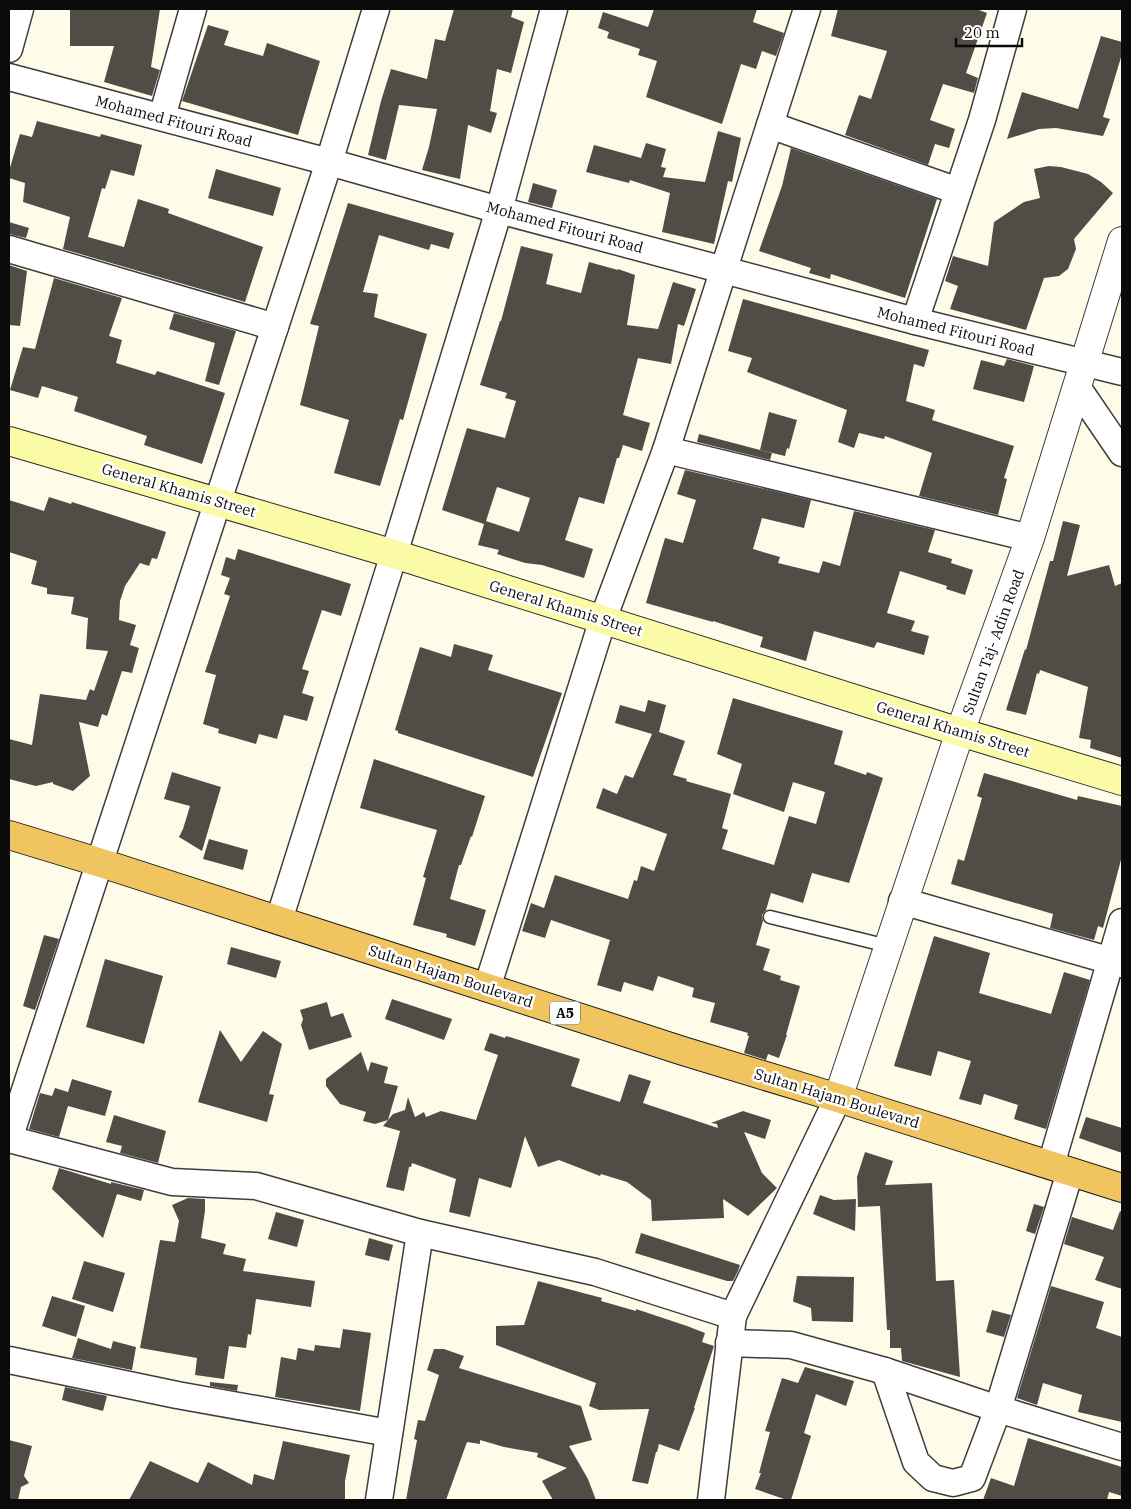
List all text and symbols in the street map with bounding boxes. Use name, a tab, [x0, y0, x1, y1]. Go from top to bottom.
scale bar	[956, 15, 1022, 47]
text: 20 m	[964, 23, 1000, 42]
street label: Mohamed Fitouri Road	[93, 91, 255, 151]
street label: Mohamed Fitouri Road	[484, 197, 646, 257]
street label: Mohamed Fitouri Road	[875, 302, 1037, 360]
street label: General Khamis Street	[100, 459, 258, 521]
street label: Sultan Taj- Adin Road	[958, 567, 1028, 717]
street label: General Khamis Street	[487, 576, 645, 640]
street label: General Khamis Street	[874, 697, 1032, 761]
street label: Sultan Hajam Boulevard	[366, 940, 536, 1012]
road number: A5	[550, 1001, 580, 1024]
street label: Sultan Hajam Boulevard	[752, 1064, 922, 1132]

